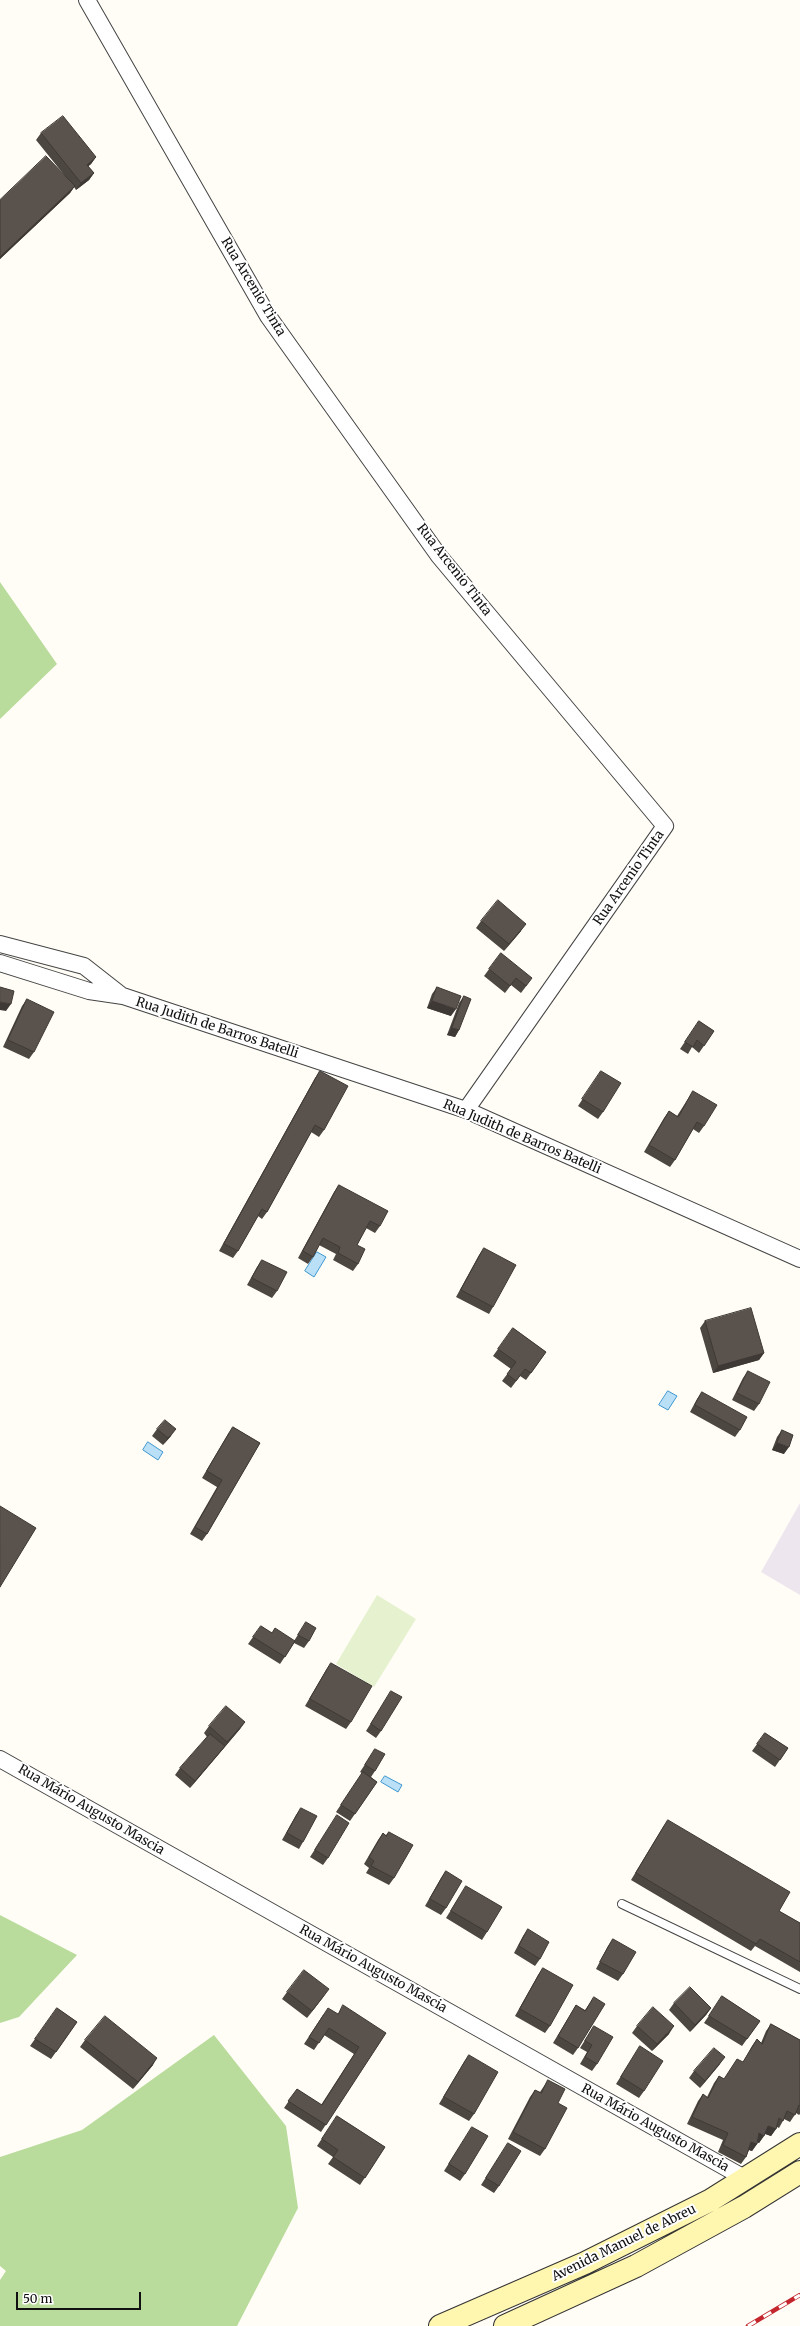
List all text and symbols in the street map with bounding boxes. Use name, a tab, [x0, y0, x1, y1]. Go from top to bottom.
street label: Rua Arcenio Tinta	[217, 235, 289, 339]
street label: Rua Arcenio Tinta	[413, 521, 495, 619]
street label: Rua Arcenio Tinta	[590, 828, 668, 928]
street label: Rua Judith de Barros Batelli	[134, 994, 300, 1062]
street label: Rua Judith de Barros Batelli	[441, 1097, 603, 1177]
street label: Rua Mário Augusto Mascia	[15, 1762, 167, 1858]
street label: Rua Mário Augusto Mascia	[296, 1922, 450, 2016]
street label: Rua Mário Augusto Mascia	[578, 2081, 732, 2175]
street label: Avenida Manuel de Abreu	[549, 2201, 699, 2285]
scale bar	[18, 2284, 143, 2310]
text: 50 m	[23, 2291, 52, 2306]

